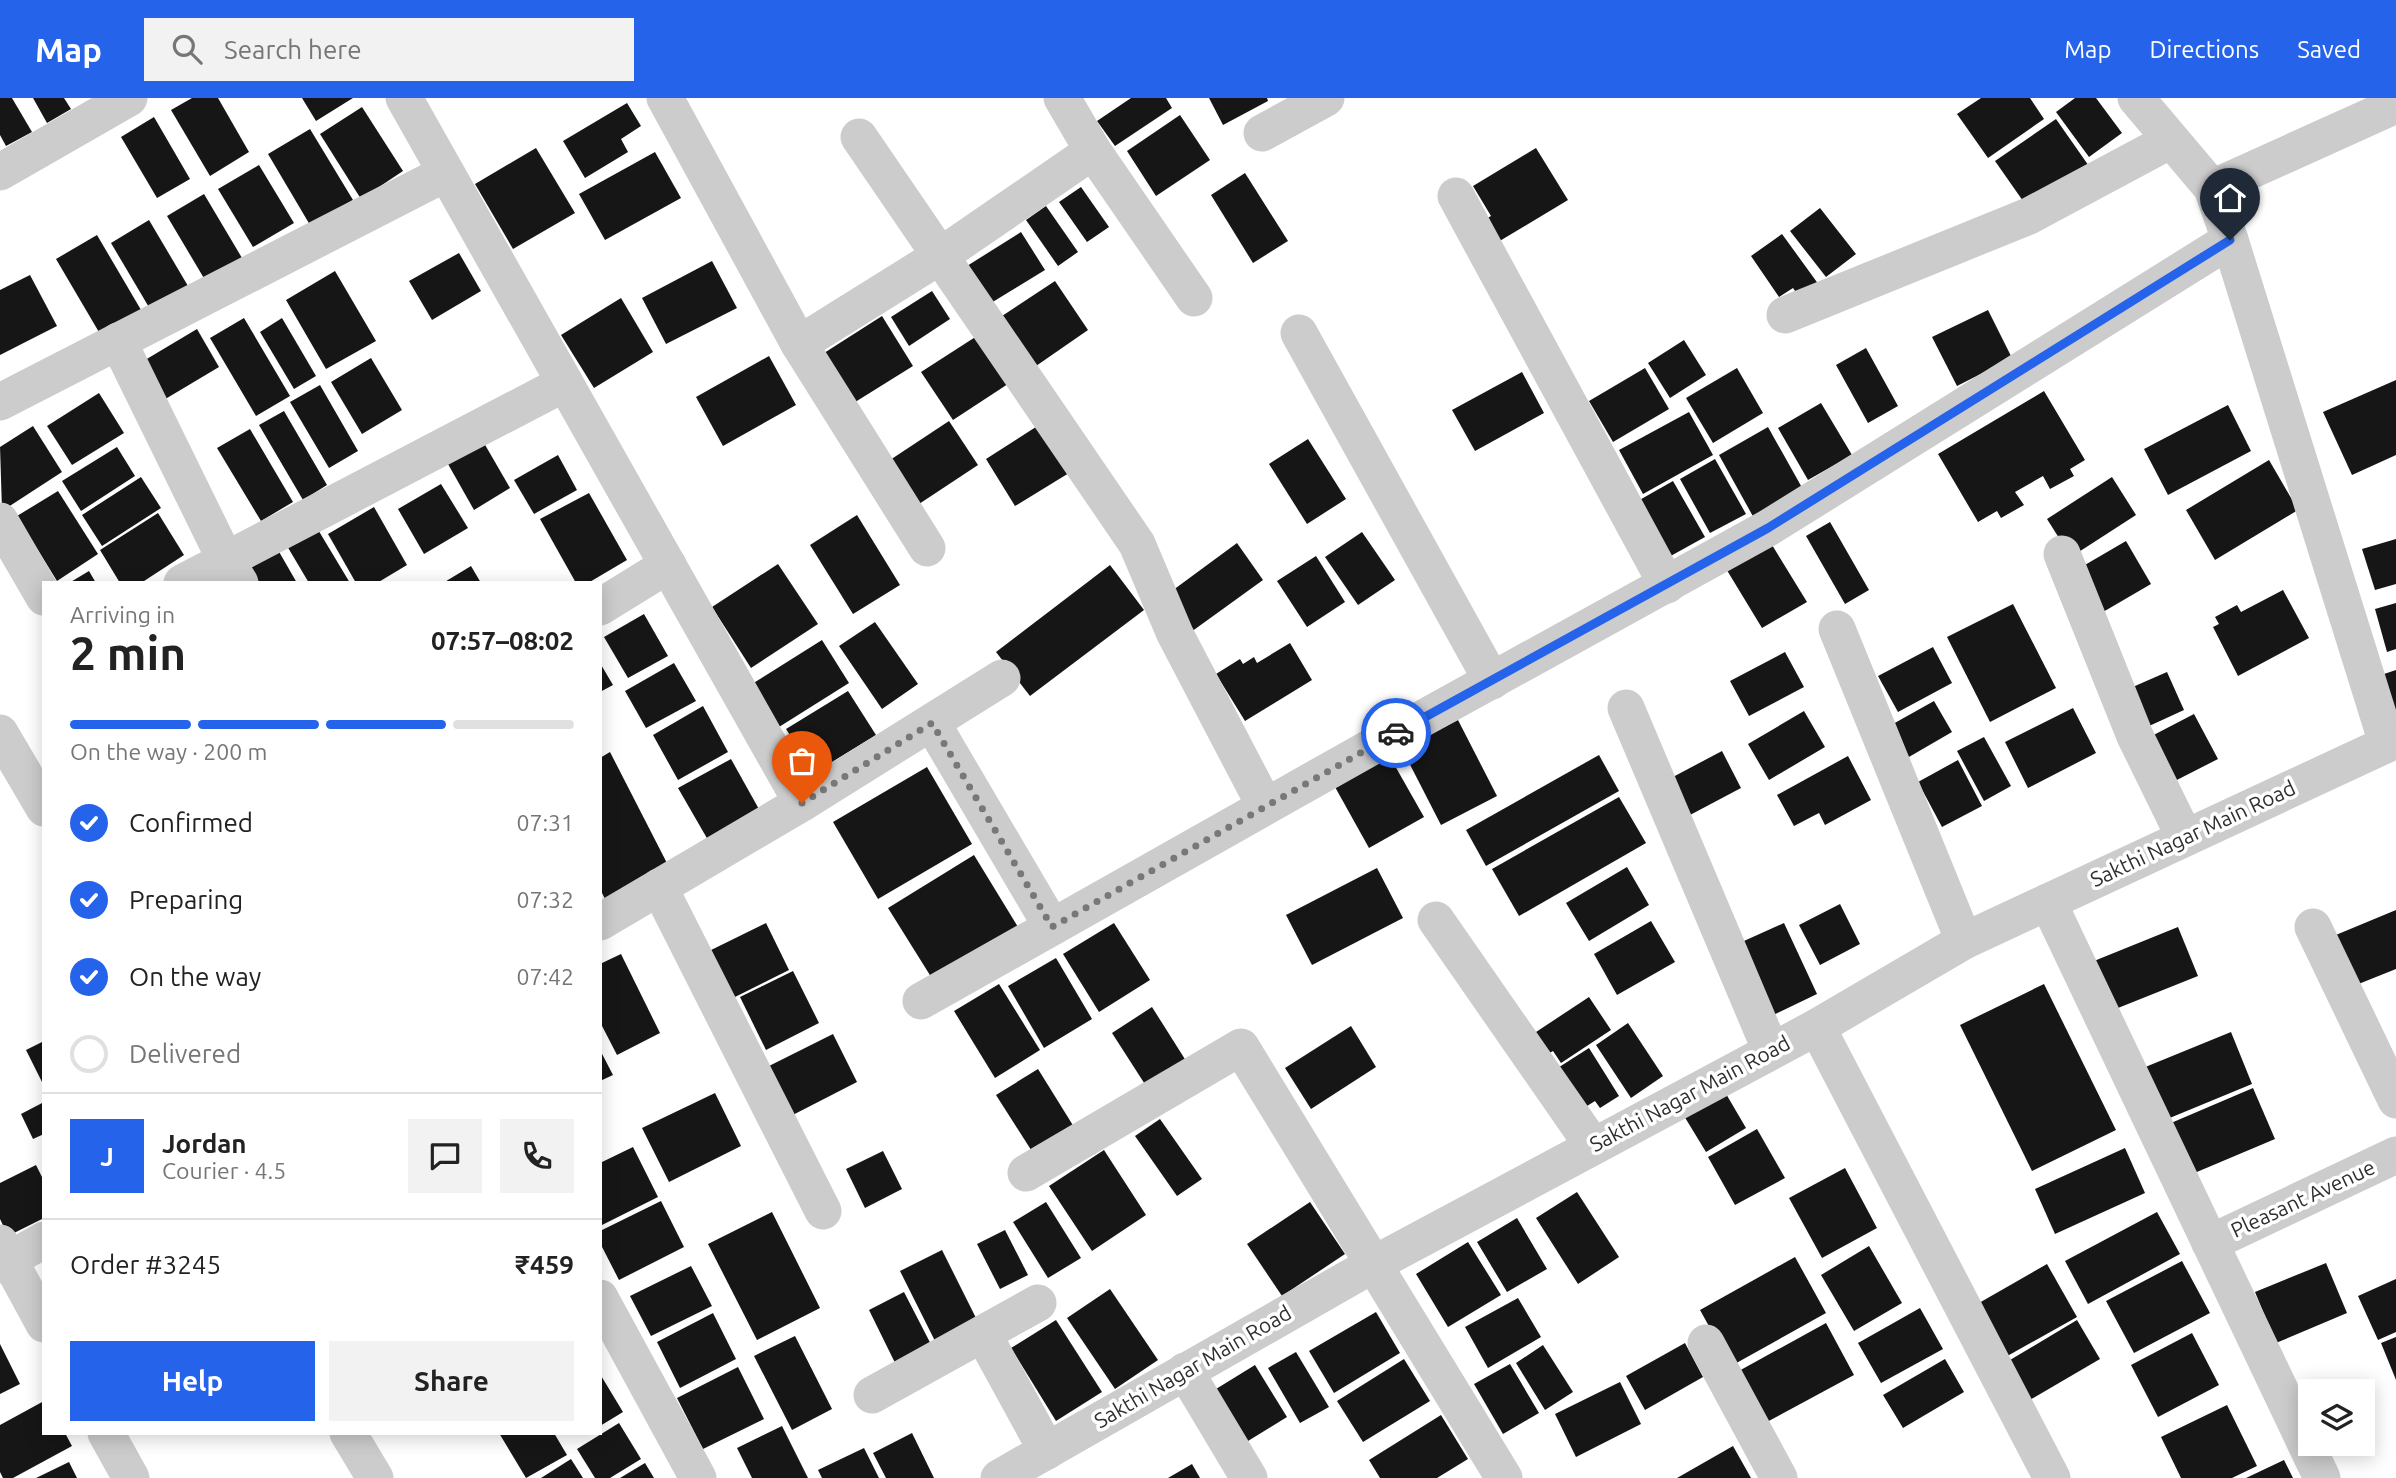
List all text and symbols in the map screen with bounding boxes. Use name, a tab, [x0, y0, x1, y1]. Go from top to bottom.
search box	[144, 18, 634, 81]
icon: search	[168, 30, 206, 68]
text: Map	[35, 31, 102, 68]
text: Search here	[224, 35, 362, 64]
text: Map	[2064, 36, 2111, 63]
text: Directions	[2149, 36, 2259, 63]
text: Saved	[2297, 36, 2361, 63]
pin	[2200, 168, 2260, 240]
icon: home	[2211, 179, 2249, 217]
text: Arriving in	[70, 602, 175, 627]
text: 07:57–08:02	[431, 626, 574, 655]
text: 2 min	[70, 627, 186, 679]
courier	[1361, 698, 1431, 768]
icon: car	[1377, 714, 1415, 752]
pin	[772, 731, 832, 803]
text: On the way · 200 m	[70, 739, 267, 764]
icon: bag	[783, 742, 821, 780]
street label: Sakthi Nagar Main Road	[2086, 775, 2299, 891]
icon: check	[70, 804, 108, 842]
text: Confirmed	[129, 808, 253, 837]
text: 07:31	[516, 810, 574, 835]
icon: check	[70, 881, 108, 919]
text: Preparing	[129, 885, 243, 914]
text: 07:32	[516, 887, 574, 912]
icon: check	[70, 958, 108, 996]
text: On the way	[129, 962, 261, 991]
text: 07:42	[516, 964, 574, 989]
street label: Sakthi Nagar Main Road	[1585, 1030, 1794, 1156]
text: Delivered	[129, 1039, 241, 1068]
button: chat	[408, 1119, 482, 1193]
button: phone	[500, 1119, 574, 1193]
text: Jordan	[162, 1129, 247, 1158]
text: J	[100, 1142, 114, 1171]
street label: Pleasant Avenue	[2227, 1154, 2378, 1242]
text: Courier · 4.5	[162, 1158, 286, 1183]
text: Order #3245	[70, 1250, 221, 1279]
text: ₹459	[515, 1250, 574, 1279]
street label: Sakthi Nagar Main Road	[1090, 1300, 1295, 1432]
button: Help	[70, 1341, 315, 1421]
button: Share	[329, 1341, 574, 1421]
map controls	[2298, 1379, 2375, 1456]
button: layers	[2298, 1379, 2375, 1456]

